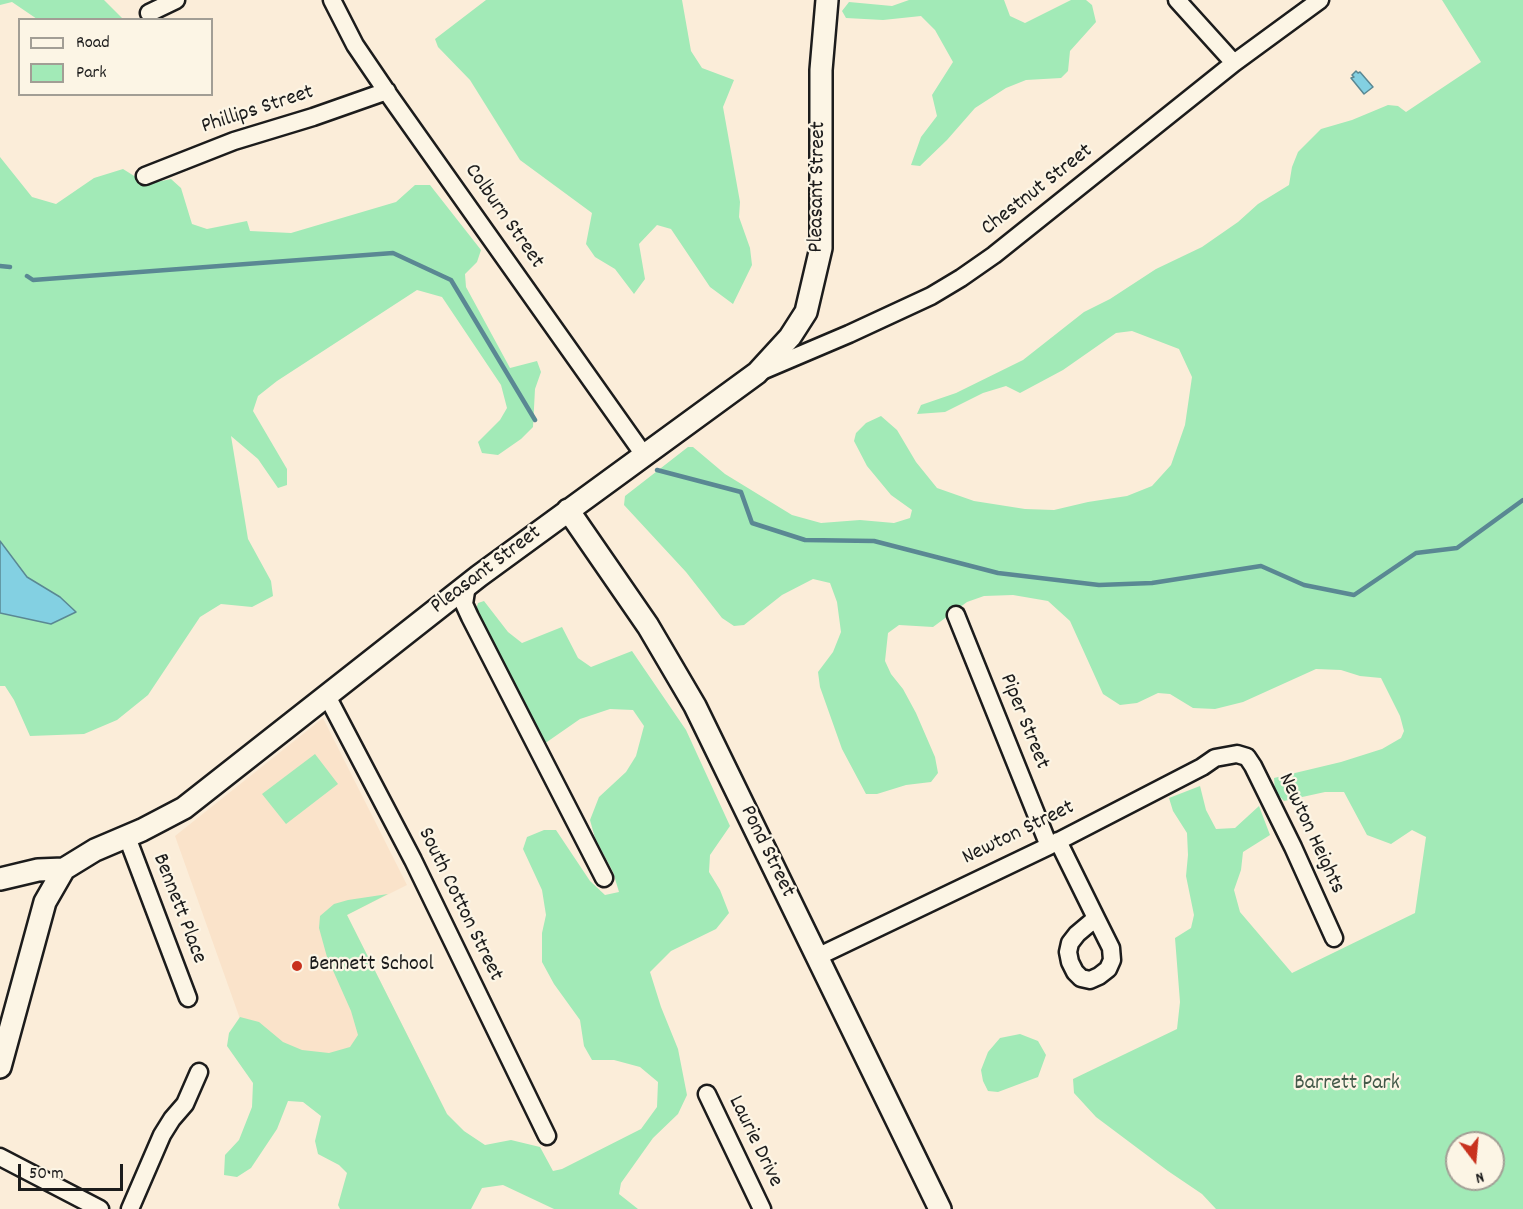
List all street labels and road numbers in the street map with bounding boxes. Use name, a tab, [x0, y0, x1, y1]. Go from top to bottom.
street label: Phillips Street	[199, 80, 317, 142]
street label: Pleasant Street	[805, 121, 833, 253]
street label: Chestnut Street	[977, 139, 1099, 243]
street label: Colburn Street	[457, 160, 549, 274]
street label: Pleasant Street	[427, 521, 547, 621]
street label: Piper Street	[992, 670, 1054, 774]
street label: Newton Heights	[1271, 770, 1349, 898]
street label: Newton Street	[959, 796, 1079, 872]
street label: Pond Street	[732, 802, 800, 902]
street label: South Cotton Street	[410, 824, 508, 986]
street label: Bennett Place	[145, 850, 211, 968]
street label: Laurie Drive	[721, 1092, 787, 1192]

